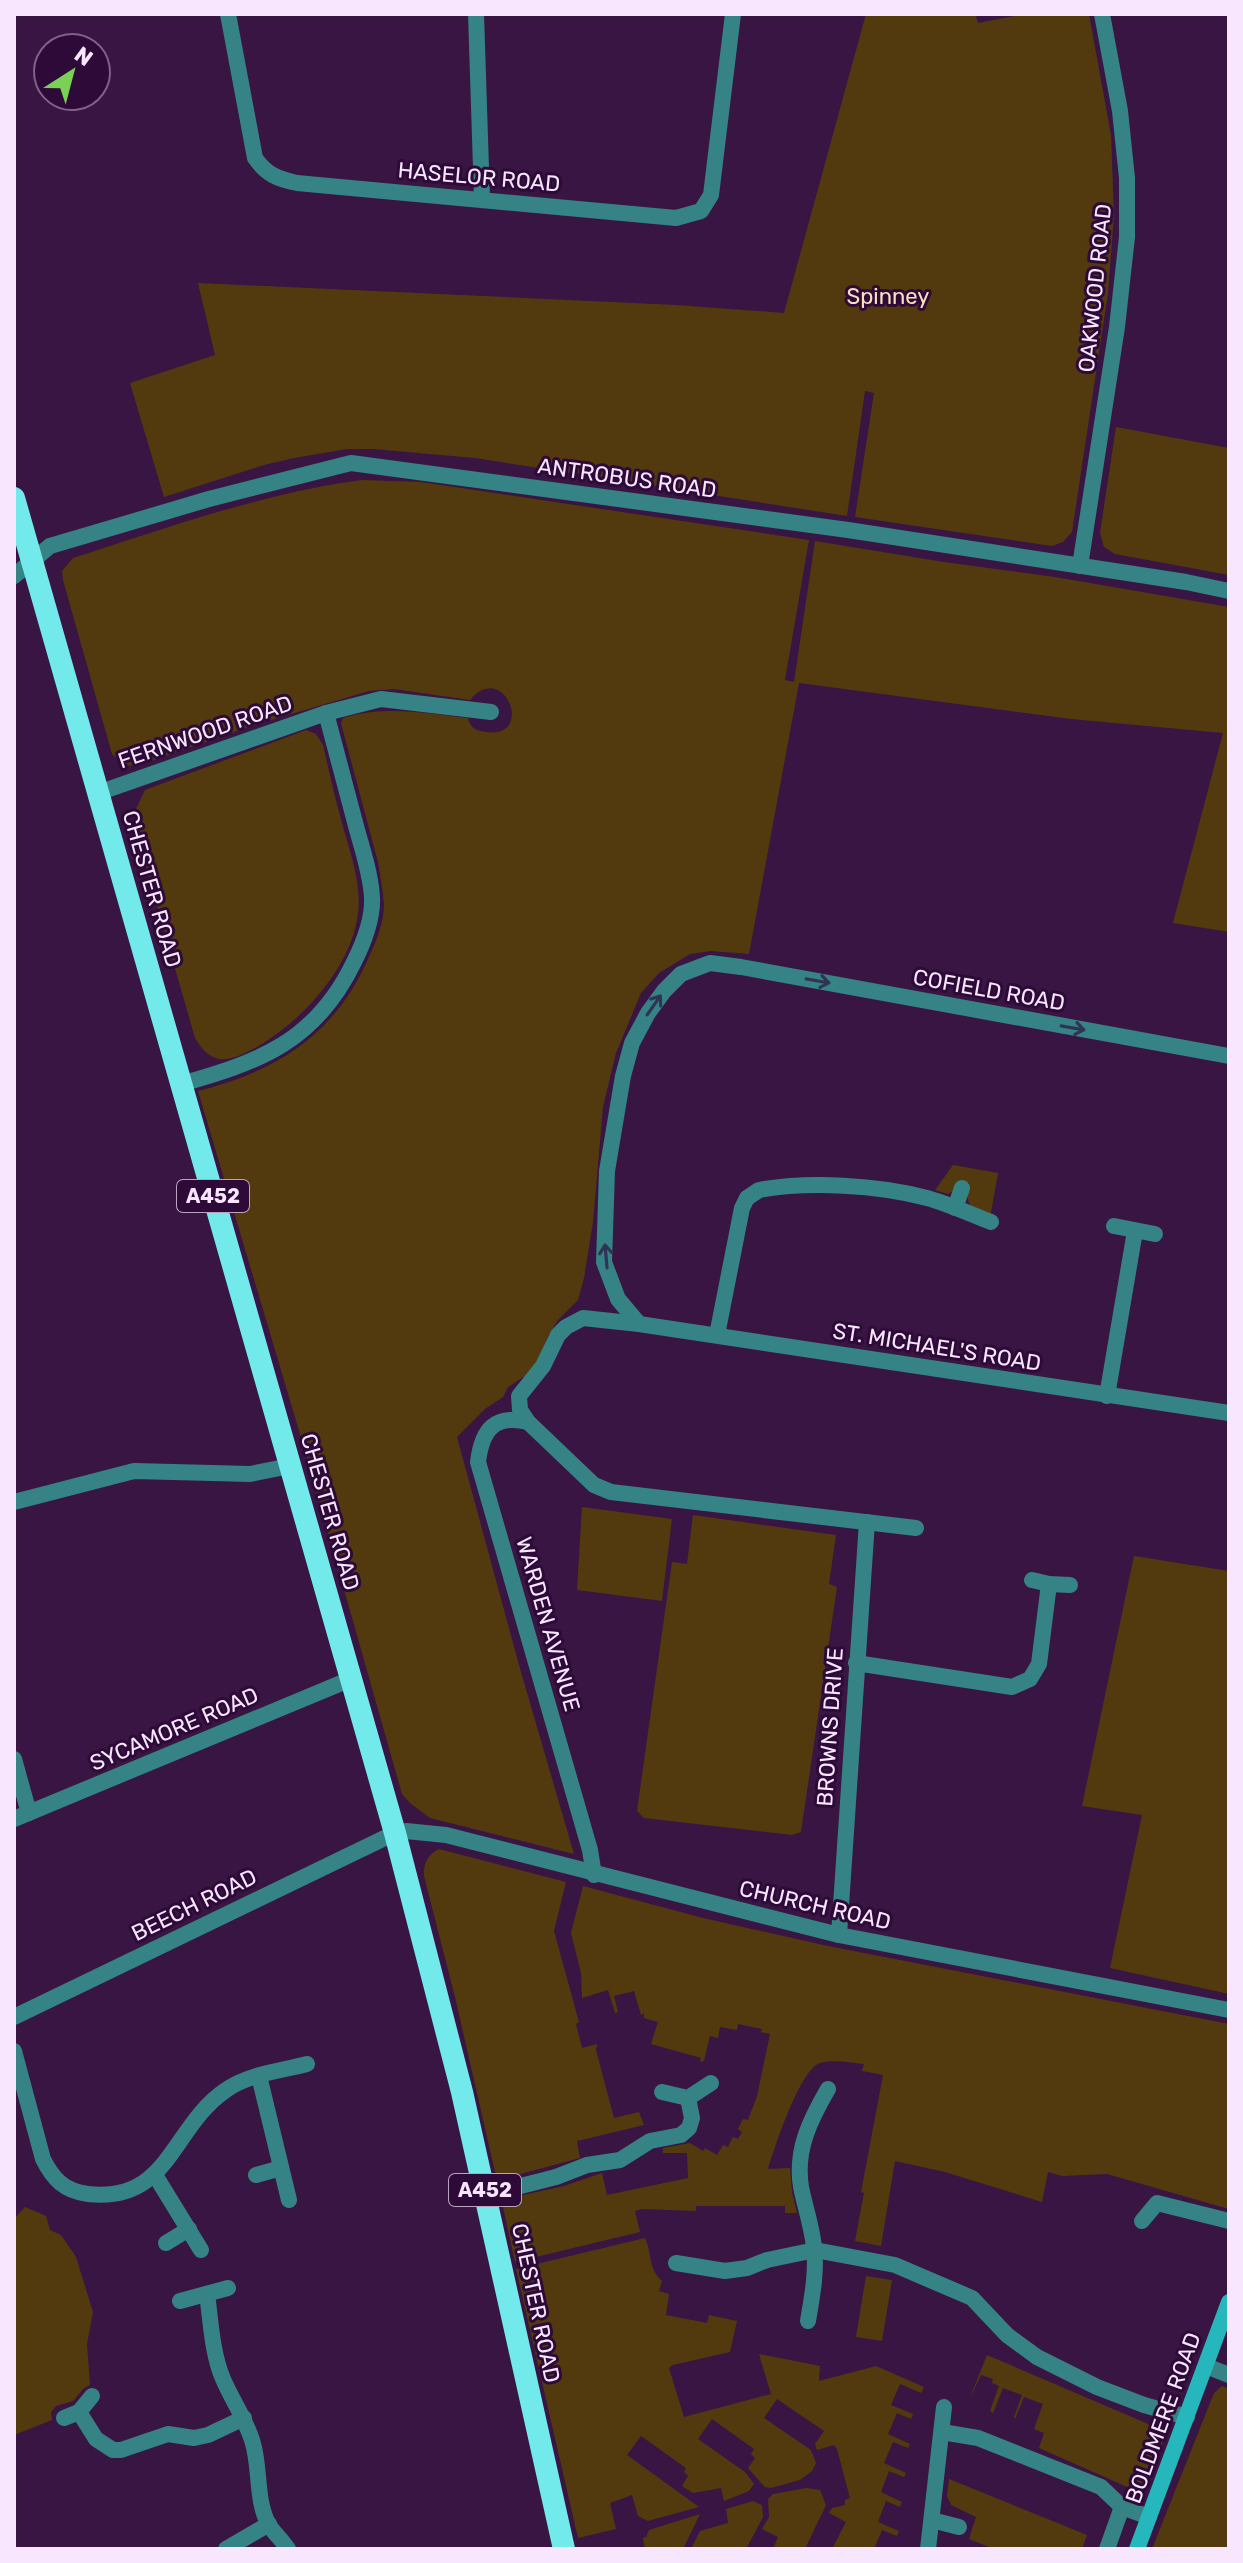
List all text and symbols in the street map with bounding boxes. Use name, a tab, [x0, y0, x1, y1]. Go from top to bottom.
north arrow	[32, 32, 112, 112]
text: N	[69, 41, 98, 72]
street label: HASELOR ROAD	[397, 156, 561, 198]
street label: OAKWOOD ROAD	[1073, 202, 1117, 374]
park label: Spinney	[847, 283, 929, 310]
street label: ANTROBUS ROAD	[536, 452, 718, 504]
street label: FERNWOOD ROAD	[114, 690, 296, 774]
street label: CHESTER ROAD	[117, 807, 187, 971]
street label: COFIELD ROAD	[911, 963, 1067, 1017]
one-way arrow	[804, 974, 830, 989]
one-way arrow	[646, 994, 662, 1016]
one-way arrow	[1060, 1021, 1086, 1036]
road number: A452	[177, 1180, 249, 1212]
one-way arrow	[598, 1243, 613, 1270]
street label: ST. MICHAEL'S ROAD	[831, 1317, 1043, 1377]
street label: CHESTER ROAD	[295, 1430, 365, 1594]
street label: WARDEN AVENUE	[510, 1534, 586, 1714]
street label: BROWNS DRIVE	[811, 1647, 849, 1807]
street label: SYCAMORE ROAD	[86, 1681, 262, 1777]
street label: BEECH ROAD	[127, 1863, 261, 1947]
street label: CHURCH ROAD	[737, 1874, 893, 1936]
road number: A452	[449, 2174, 521, 2206]
street label: CHESTER ROAD	[506, 2221, 566, 2385]
street label: BOLDMERE ROAD	[1120, 2329, 1206, 2507]

